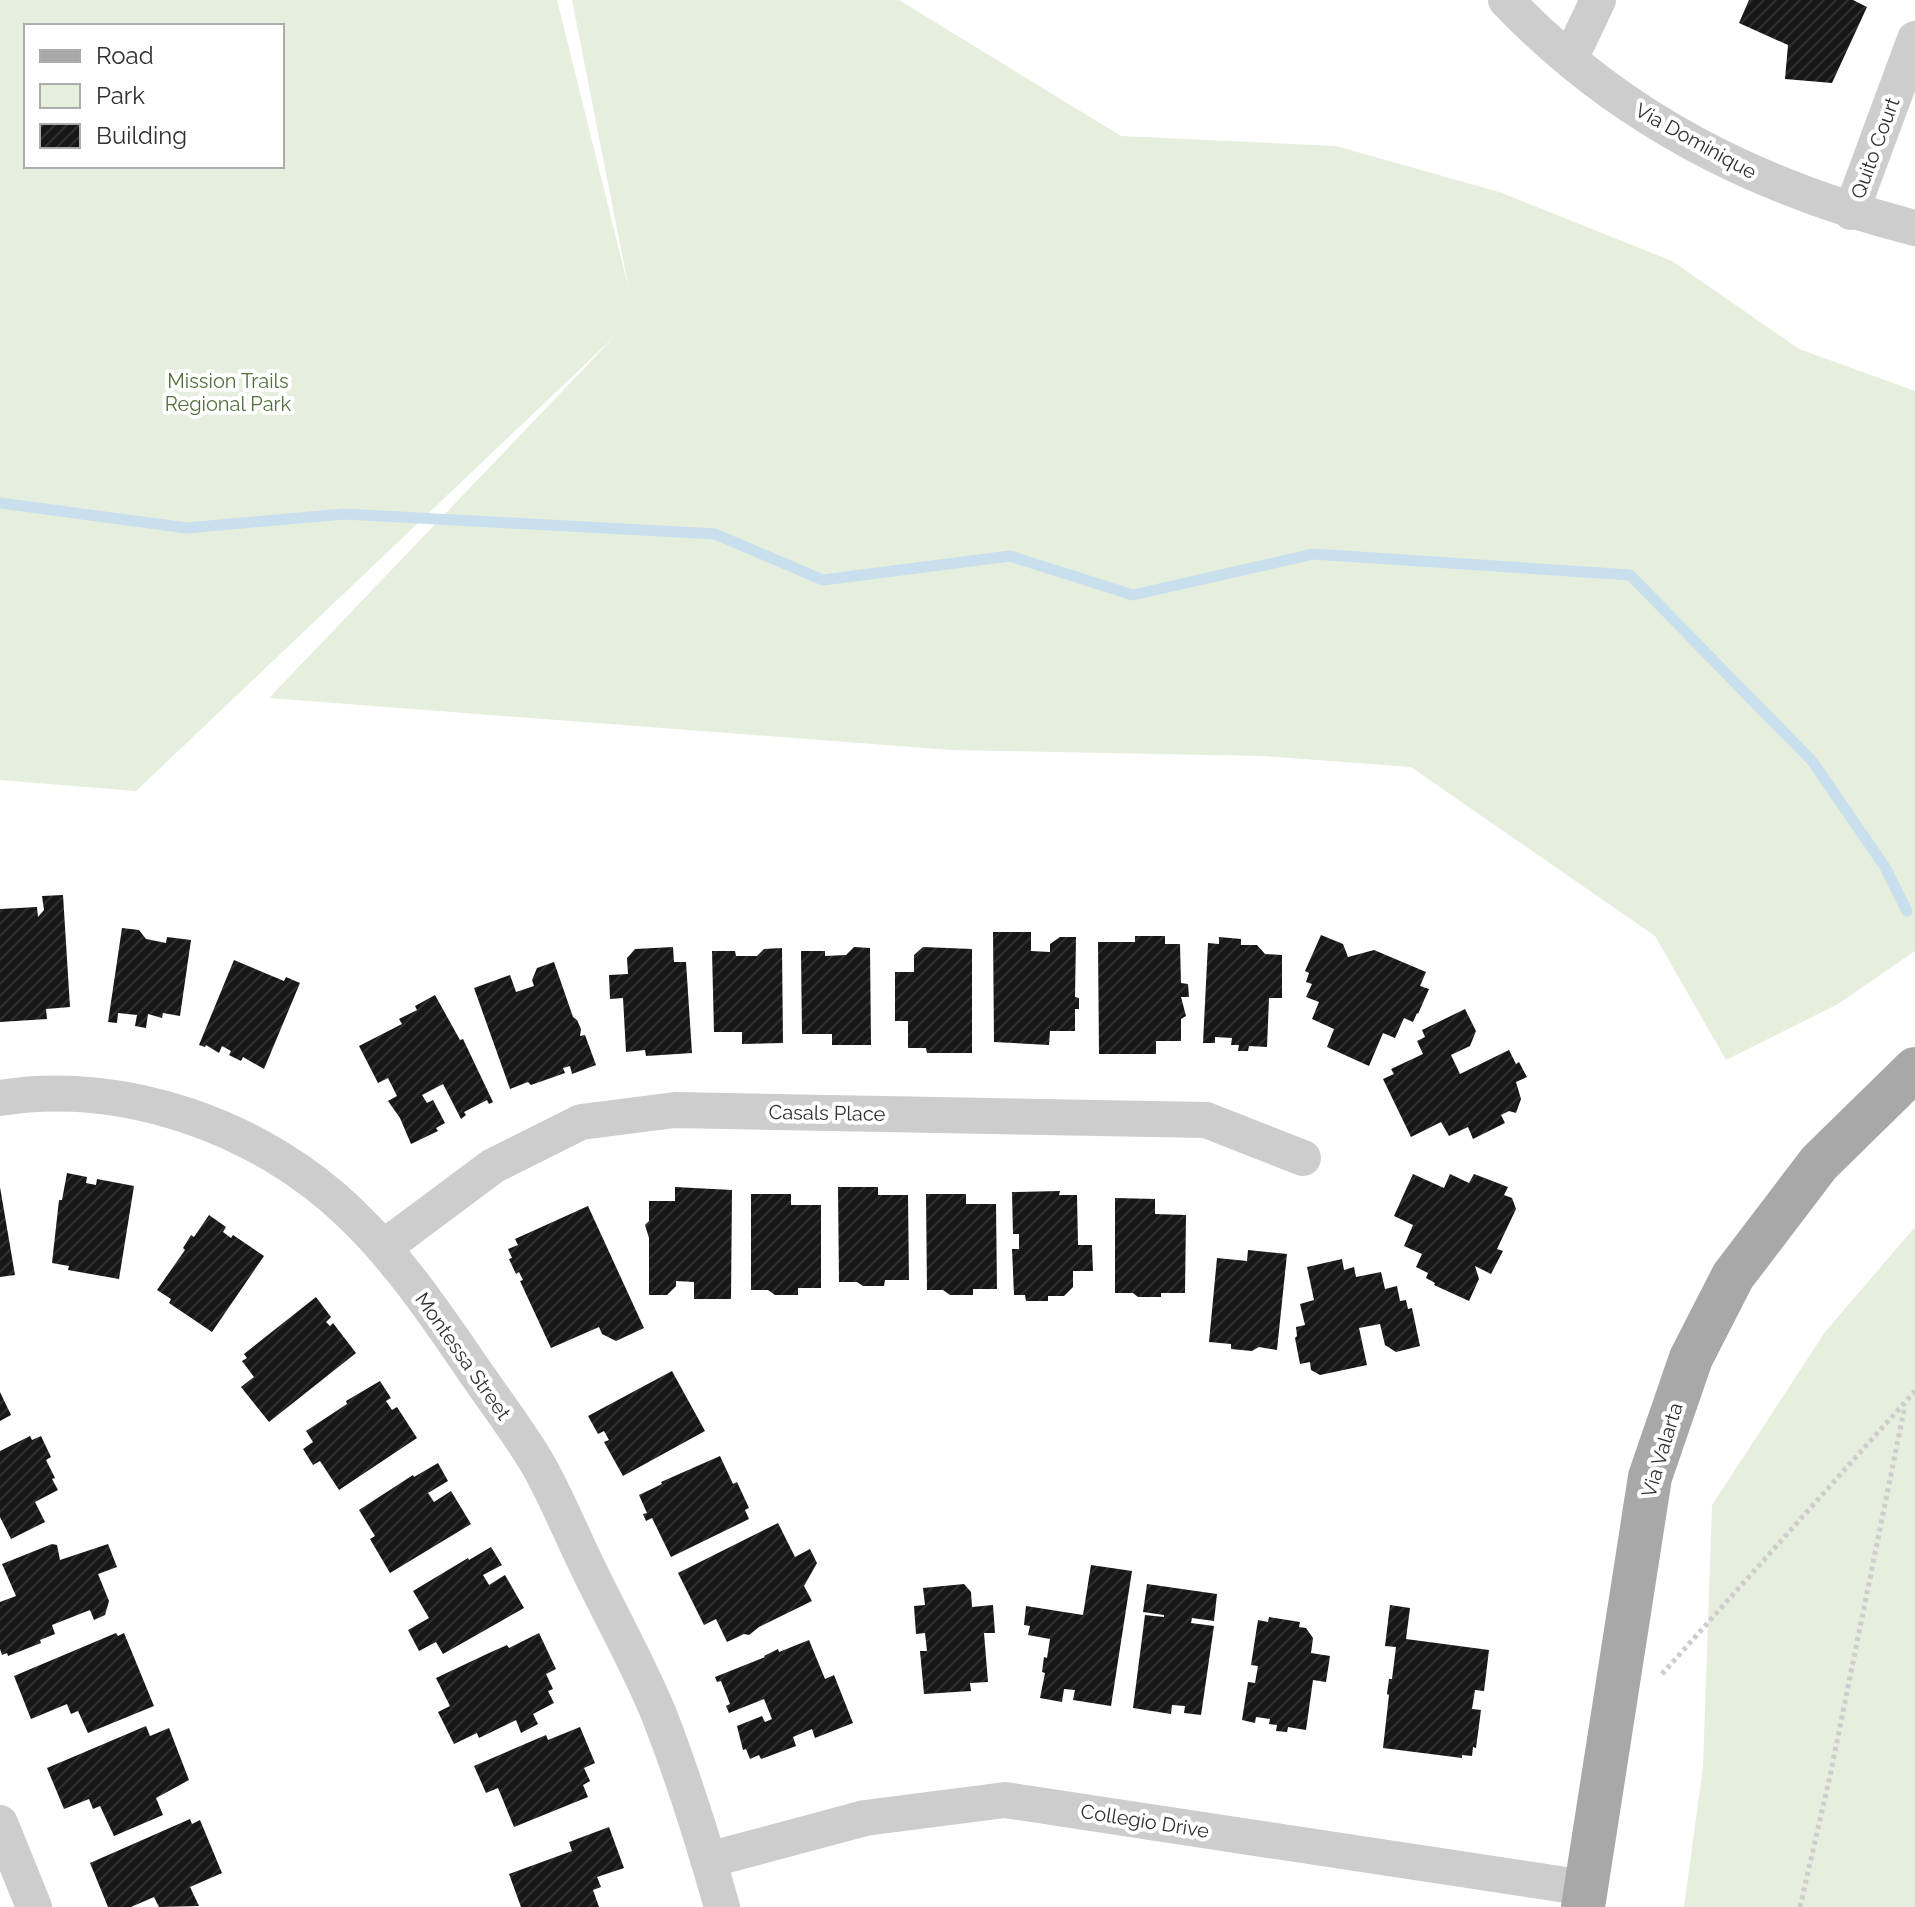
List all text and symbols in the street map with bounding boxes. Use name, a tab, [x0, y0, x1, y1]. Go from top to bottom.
legend	[24, 24, 284, 168]
text: Road	[96, 41, 154, 70]
text: Park	[96, 81, 145, 110]
street label: Quito Court	[1846, 94, 1904, 202]
street label: Via Dominique	[1631, 98, 1761, 184]
text: Building	[96, 121, 187, 150]
park label: Mission Trails Regional Park	[165, 369, 292, 416]
street label: Casals Place	[768, 1100, 886, 1126]
street label: Montessa Street	[410, 1288, 516, 1425]
street label: Via Valarta	[1636, 1400, 1688, 1500]
street label: Collegio Drive	[1079, 1799, 1211, 1843]

